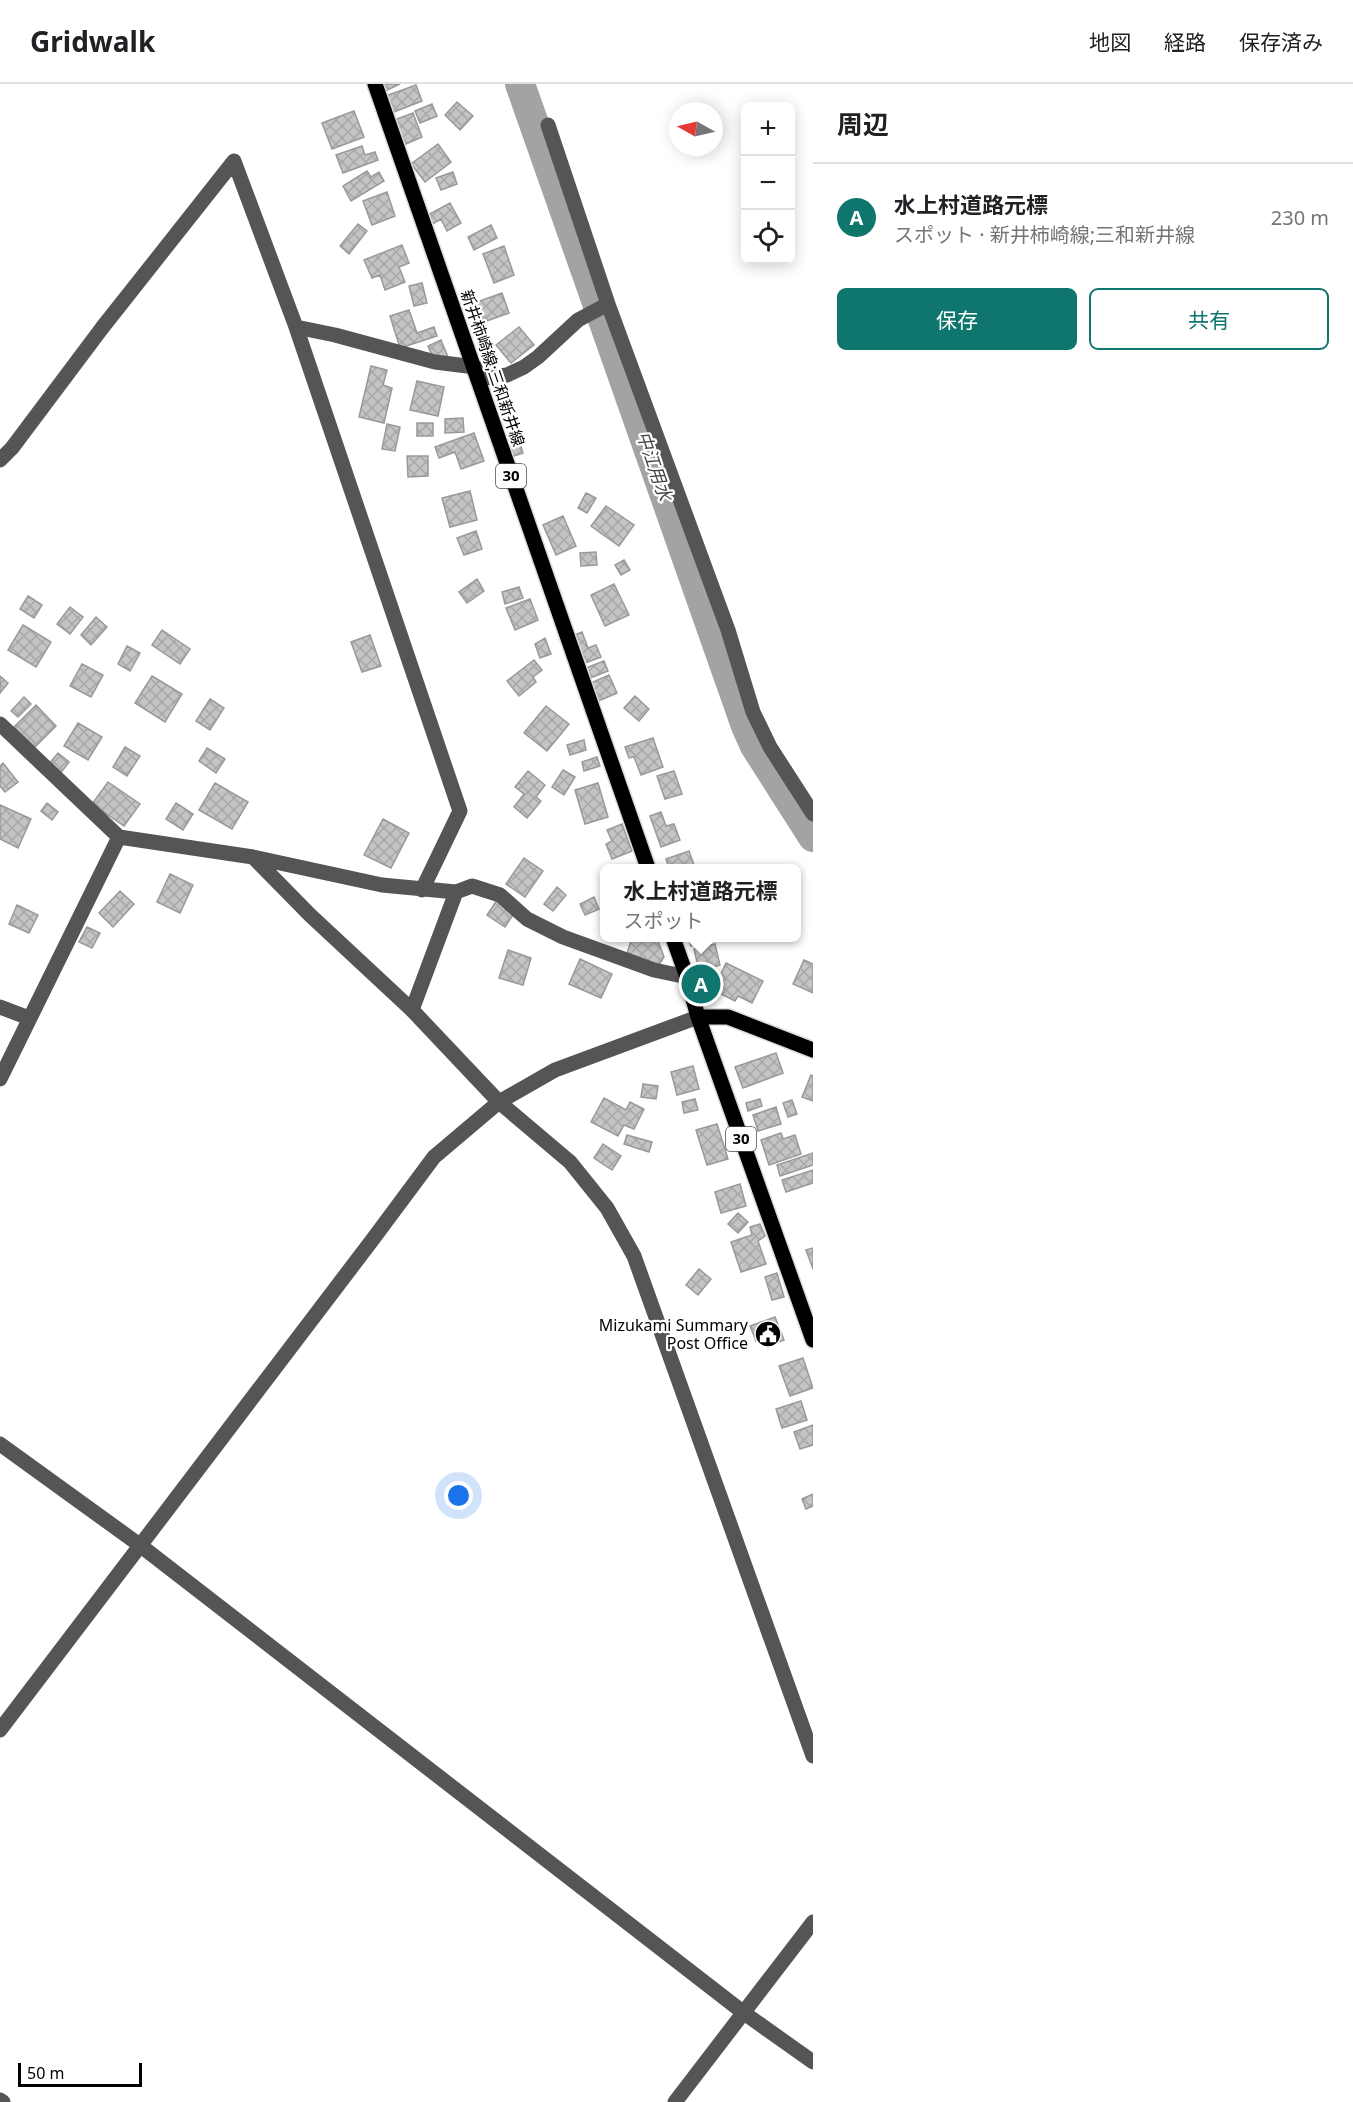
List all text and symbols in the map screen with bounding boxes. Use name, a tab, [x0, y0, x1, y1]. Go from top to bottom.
text: Gridwalk	[30, 22, 155, 60]
text: 地図	[1089, 28, 1131, 56]
text: 経路	[1164, 28, 1206, 56]
text: 保存済み	[1239, 28, 1323, 56]
north arrow	[669, 102, 723, 156]
map controls	[741, 102, 795, 264]
button: +	[741, 102, 795, 156]
text: 周辺	[837, 106, 889, 142]
button: −	[741, 156, 795, 210]
text: 水上村道路元標	[894, 189, 1048, 219]
text: A	[850, 204, 863, 231]
text: 230 m	[1271, 204, 1329, 231]
button: locate	[741, 210, 795, 264]
text: スポット · 新井柿崎線;三和新井線	[894, 221, 1195, 248]
street label: 新井柿崎線;三和新井線	[456, 287, 530, 449]
button: 保存	[837, 288, 1077, 350]
button: 共有	[1089, 288, 1329, 350]
water label: 中江用水	[632, 428, 679, 506]
road number: 30	[496, 464, 526, 488]
popup	[600, 864, 801, 942]
text: 水上村道路元標	[623, 875, 778, 905]
text: スポット	[623, 907, 703, 934]
pin: A	[682, 962, 720, 1006]
road number: 30	[726, 1127, 756, 1151]
place label: Mizukami Summary Post Office	[599, 1314, 749, 1354]
public building icon: Mizukami Summary Post Office	[753, 1319, 783, 1349]
your location	[444, 1481, 473, 1510]
scale bar	[18, 2060, 142, 2088]
text: 50 m	[27, 2062, 64, 2084]

